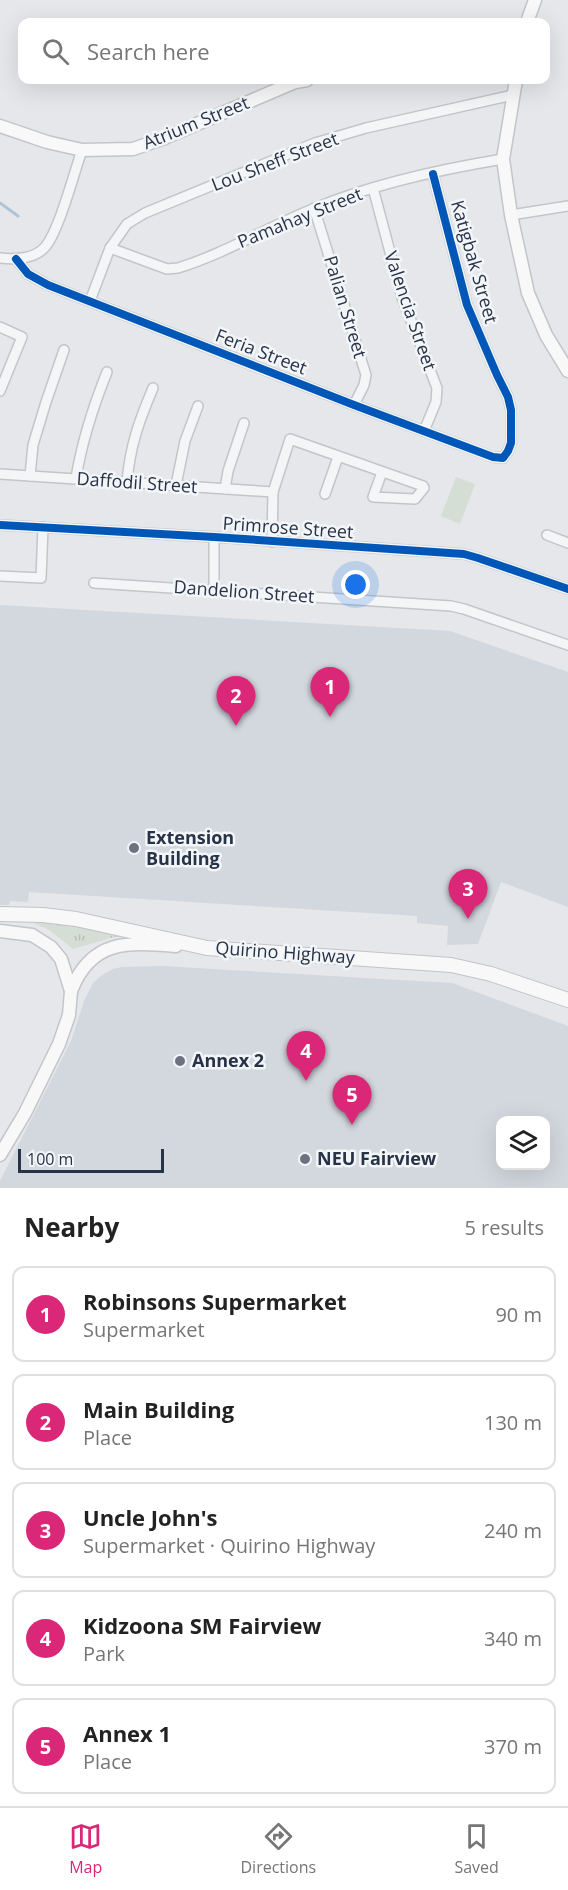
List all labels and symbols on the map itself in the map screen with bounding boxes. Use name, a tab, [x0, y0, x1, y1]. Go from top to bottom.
street label: Atrium Street	[139, 90, 252, 154]
street label: Lou Sheff Street	[208, 126, 341, 196]
street label: Pamahay Street	[234, 181, 366, 253]
street label: Katigbak Street	[446, 197, 504, 326]
street label: Valencia Street	[379, 248, 443, 373]
street label: Palian Street	[319, 253, 373, 361]
street label: Feria Street	[212, 323, 311, 380]
street label: Daffodil Street	[76, 466, 198, 498]
street label: Primrose Street	[222, 510, 354, 544]
your location	[341, 570, 370, 599]
street label: Dandelion Street	[173, 574, 315, 608]
pin: 1	[310, 668, 350, 717]
pin: 2	[216, 676, 256, 726]
place label: Extension Building	[146, 825, 234, 870]
marker: Extension Building	[127, 841, 141, 855]
pin: 3	[448, 870, 488, 919]
street label: Quirino Highway	[215, 935, 357, 969]
pin: 4	[286, 1032, 326, 1081]
place label: Annex 2	[192, 1048, 264, 1072]
marker: Annex 2	[173, 1054, 187, 1068]
pin: 5	[332, 1076, 372, 1125]
scale bar	[18, 1146, 164, 1174]
place label: NEU Fairview	[317, 1146, 437, 1170]
marker: NEU Fairview	[298, 1152, 312, 1166]

